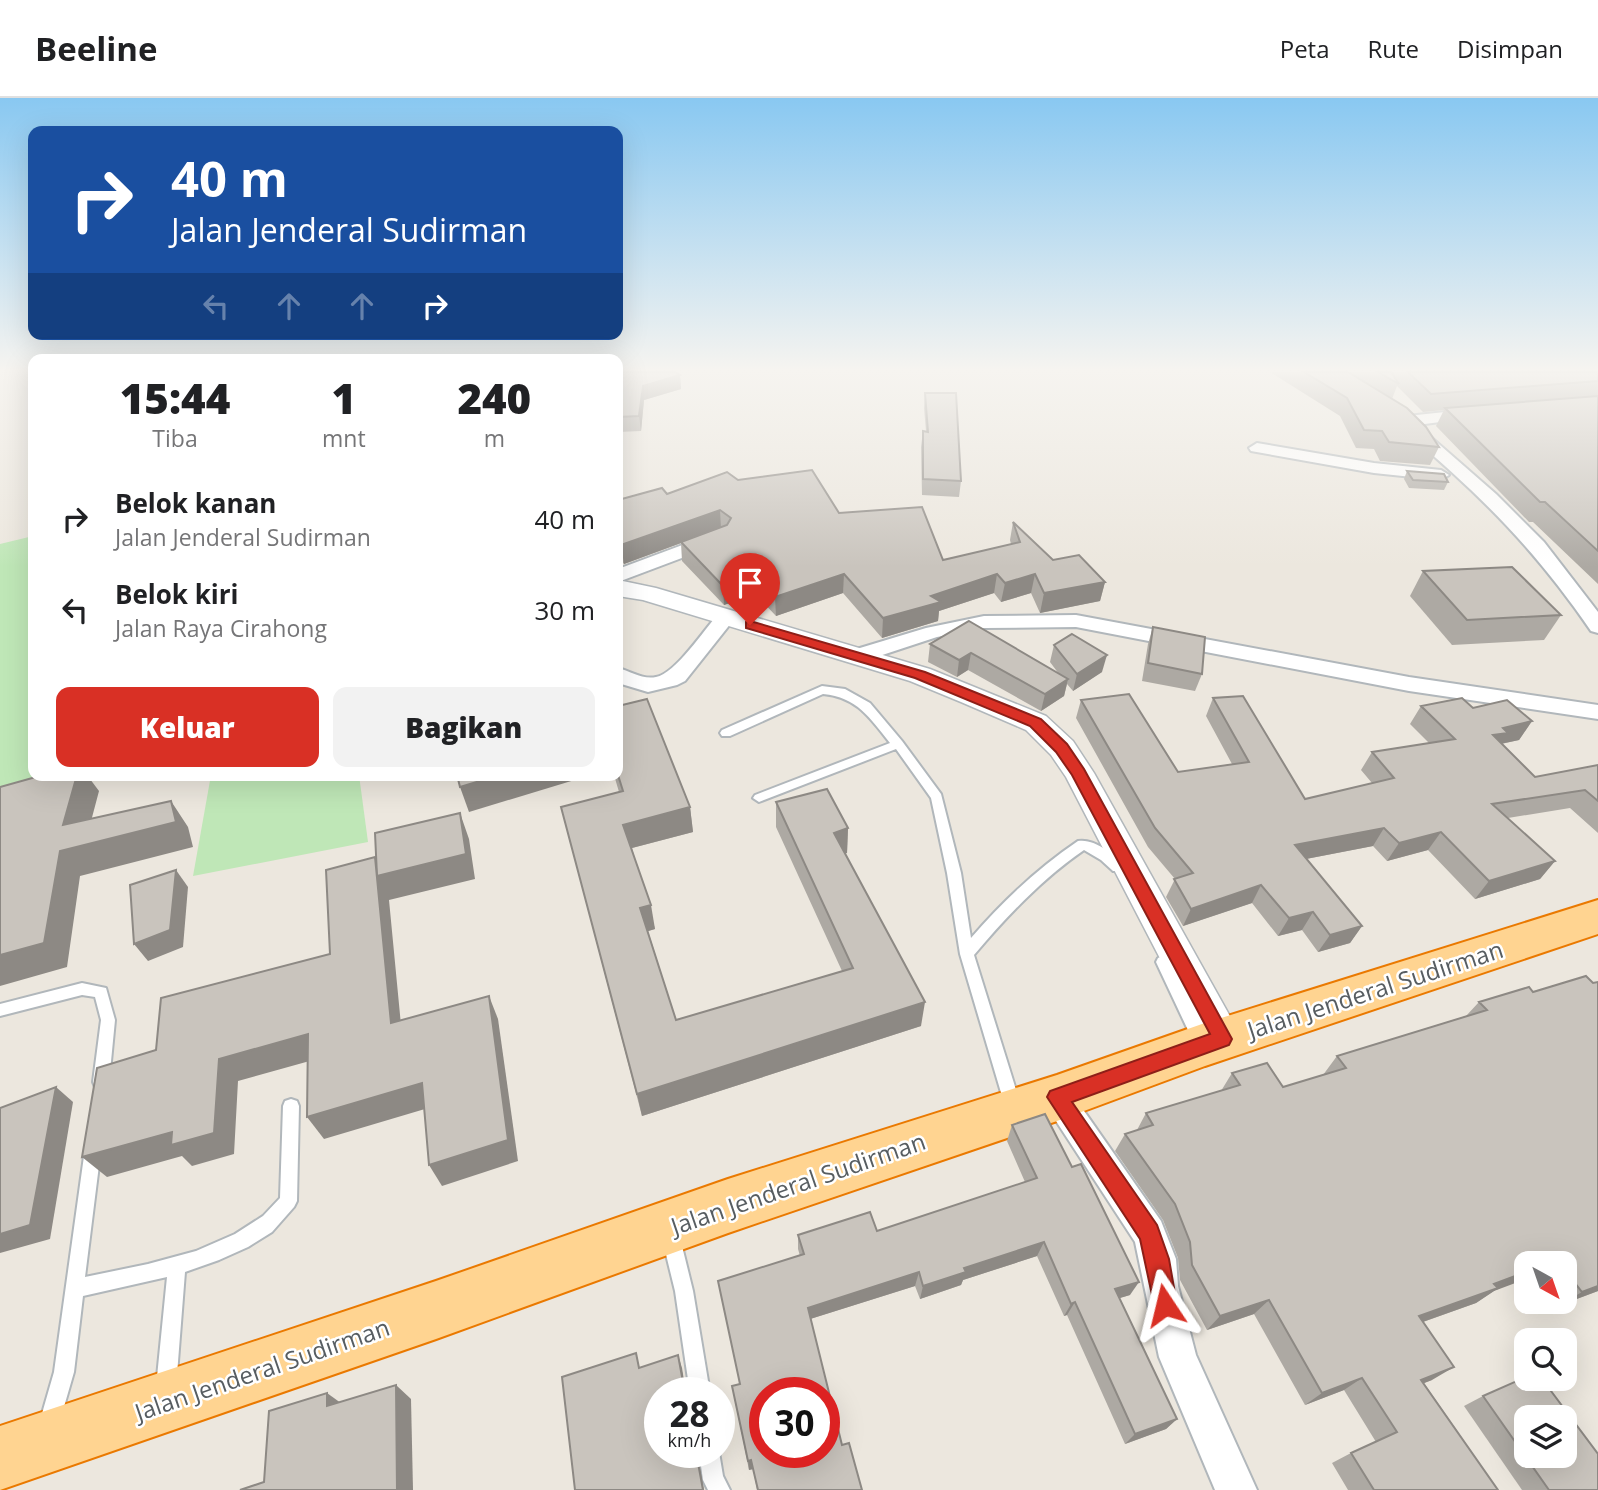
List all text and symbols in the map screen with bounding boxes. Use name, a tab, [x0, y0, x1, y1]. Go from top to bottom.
text: Beeline	[35, 26, 158, 71]
text: Peta	[1280, 32, 1330, 65]
text: Rute	[1368, 32, 1419, 65]
text: Disimpan	[1457, 32, 1563, 65]
text: 40 m	[171, 145, 288, 211]
icon: right	[56, 154, 147, 245]
text: Jalan Jenderal Sudirman	[171, 208, 527, 251]
icon: left	[197, 287, 235, 325]
icon: ahead	[270, 287, 308, 325]
icon: ahead	[343, 287, 381, 325]
icon: right	[416, 287, 454, 325]
text: 15:44	[120, 369, 230, 426]
text: 1	[332, 369, 356, 426]
text: 240	[457, 369, 531, 426]
text: Tiba	[152, 422, 198, 454]
text: mnt	[322, 422, 366, 454]
text: m	[484, 422, 505, 454]
text: Belok kanan	[115, 485, 276, 521]
icon: right	[56, 500, 94, 538]
text: 40 m	[534, 501, 595, 537]
text: Jalan Jenderal Sudirman	[115, 521, 371, 553]
pin	[720, 553, 780, 625]
icon: arrive	[731, 564, 769, 602]
text: Belok kiri	[115, 576, 239, 612]
icon: left	[56, 591, 94, 629]
text: 30 m	[534, 592, 595, 628]
text: Jalan Raya Cirahong	[115, 612, 327, 644]
button: Keluar	[56, 687, 319, 767]
button: Bagikan	[333, 687, 595, 767]
street label: Jalan Jenderal Sudirman	[1241, 932, 1507, 1047]
street label: Jalan Jenderal Sudirman	[664, 1124, 930, 1243]
north arrow	[1514, 1251, 1577, 1314]
map controls	[1514, 1251, 1577, 1468]
position arrow	[1128, 1268, 1202, 1342]
street label: Jalan Jenderal Sudirman	[128, 1310, 394, 1429]
button: search	[1514, 1328, 1577, 1391]
speed limit sign: 30	[749, 1377, 840, 1468]
text: 28	[669, 1390, 710, 1437]
button: layers	[1514, 1405, 1577, 1468]
text: km/h	[668, 1428, 711, 1452]

